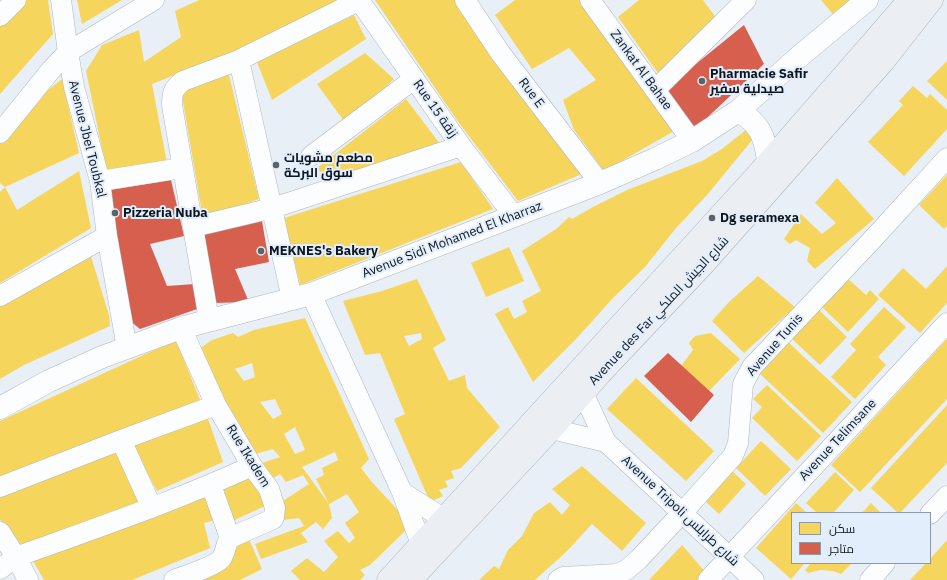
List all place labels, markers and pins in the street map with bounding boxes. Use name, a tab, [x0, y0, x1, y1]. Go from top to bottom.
place label: Pharmacie Safir صيدلية سفير	[710, 66, 808, 97]
marker: Pharmacie Safir صيدلية سفير	[697, 76, 707, 86]
place label: مطعم مشويات سوق البركة	[284, 150, 373, 181]
marker: مطعم مشويات سوق البركة	[271, 160, 281, 170]
place label: Pizzeria Nuba	[123, 205, 208, 221]
marker: Pizzeria Nuba	[110, 208, 120, 218]
place label: Dg seramexa	[720, 210, 799, 226]
marker: Dg seramexa	[707, 213, 717, 223]
place label: MEKNES's Bakery	[269, 243, 378, 259]
marker: MEKNES's Bakery	[256, 246, 266, 256]

